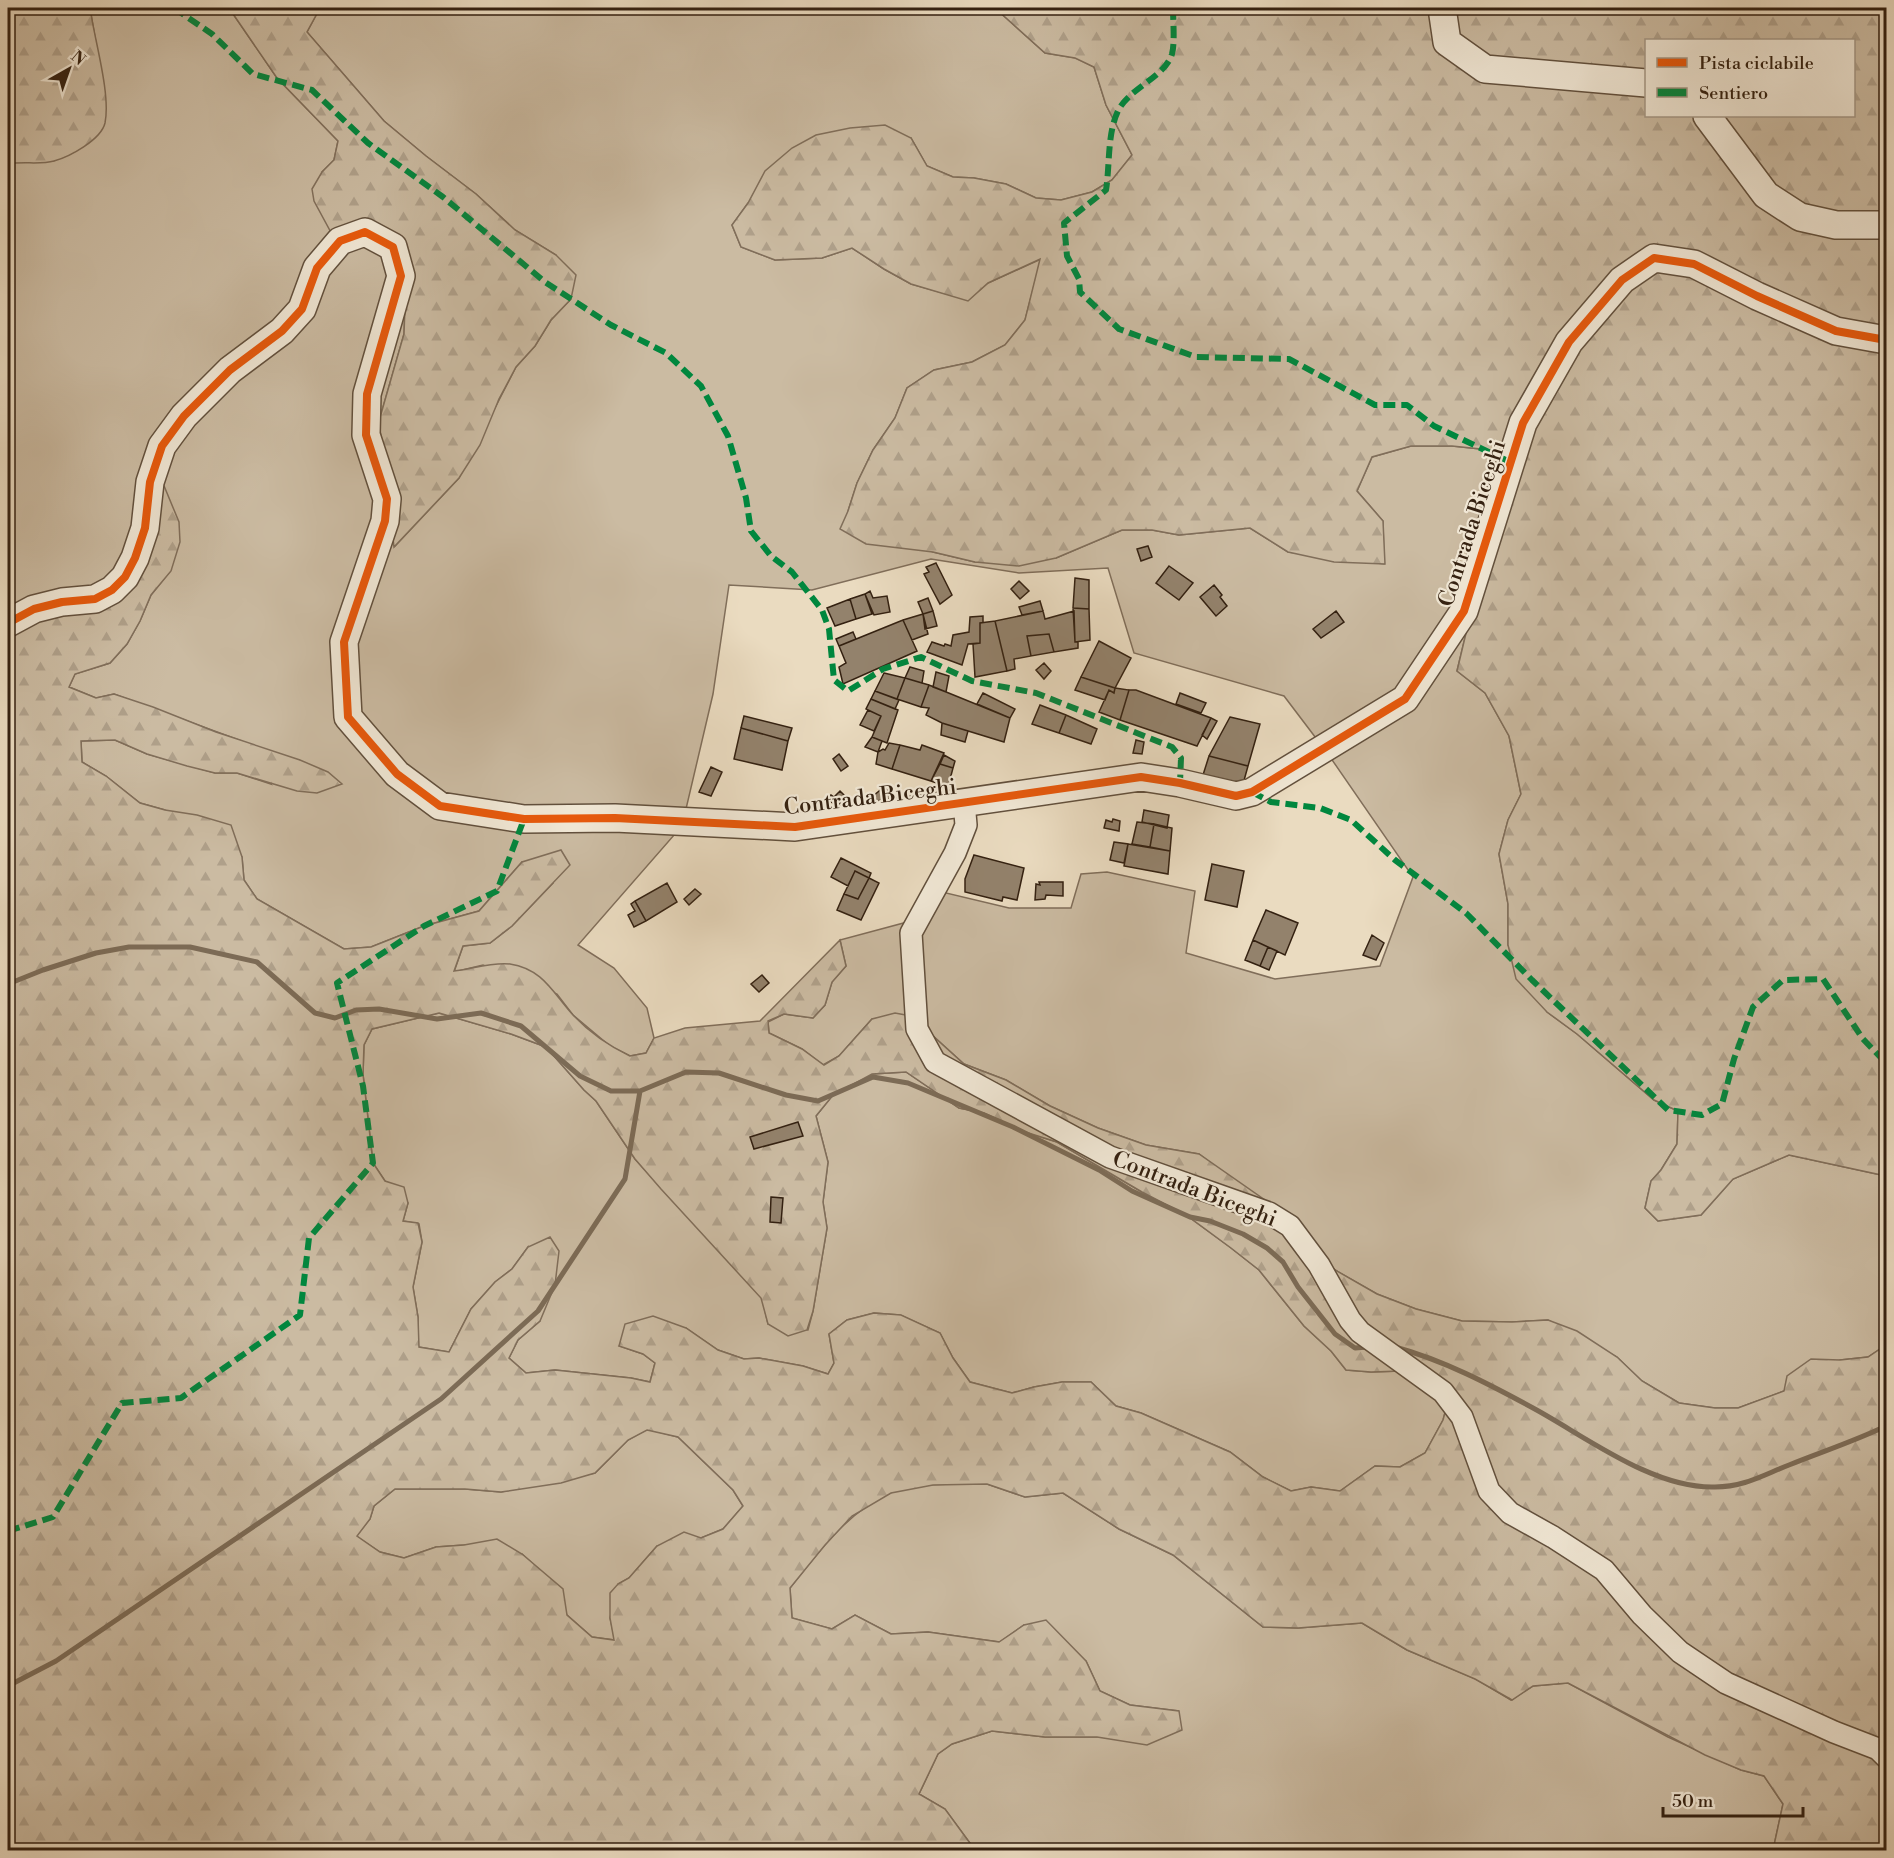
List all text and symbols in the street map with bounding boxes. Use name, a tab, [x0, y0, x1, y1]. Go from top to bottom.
north arrow	[39, 39, 99, 99]
legend	[1645, 39, 1855, 117]
text: N	[67, 47, 90, 70]
text: Pista ciclabile	[1699, 52, 1814, 75]
text: Sentiero	[1699, 82, 1768, 105]
street label: Contrada Biceghi	[1433, 437, 1512, 610]
street label: Contrada Biceghi	[782, 773, 958, 821]
street label: Contrada Biceghi	[1108, 1146, 1280, 1233]
scale bar	[1663, 1780, 1802, 1818]
text: 50 m	[1672, 1790, 1714, 1813]

